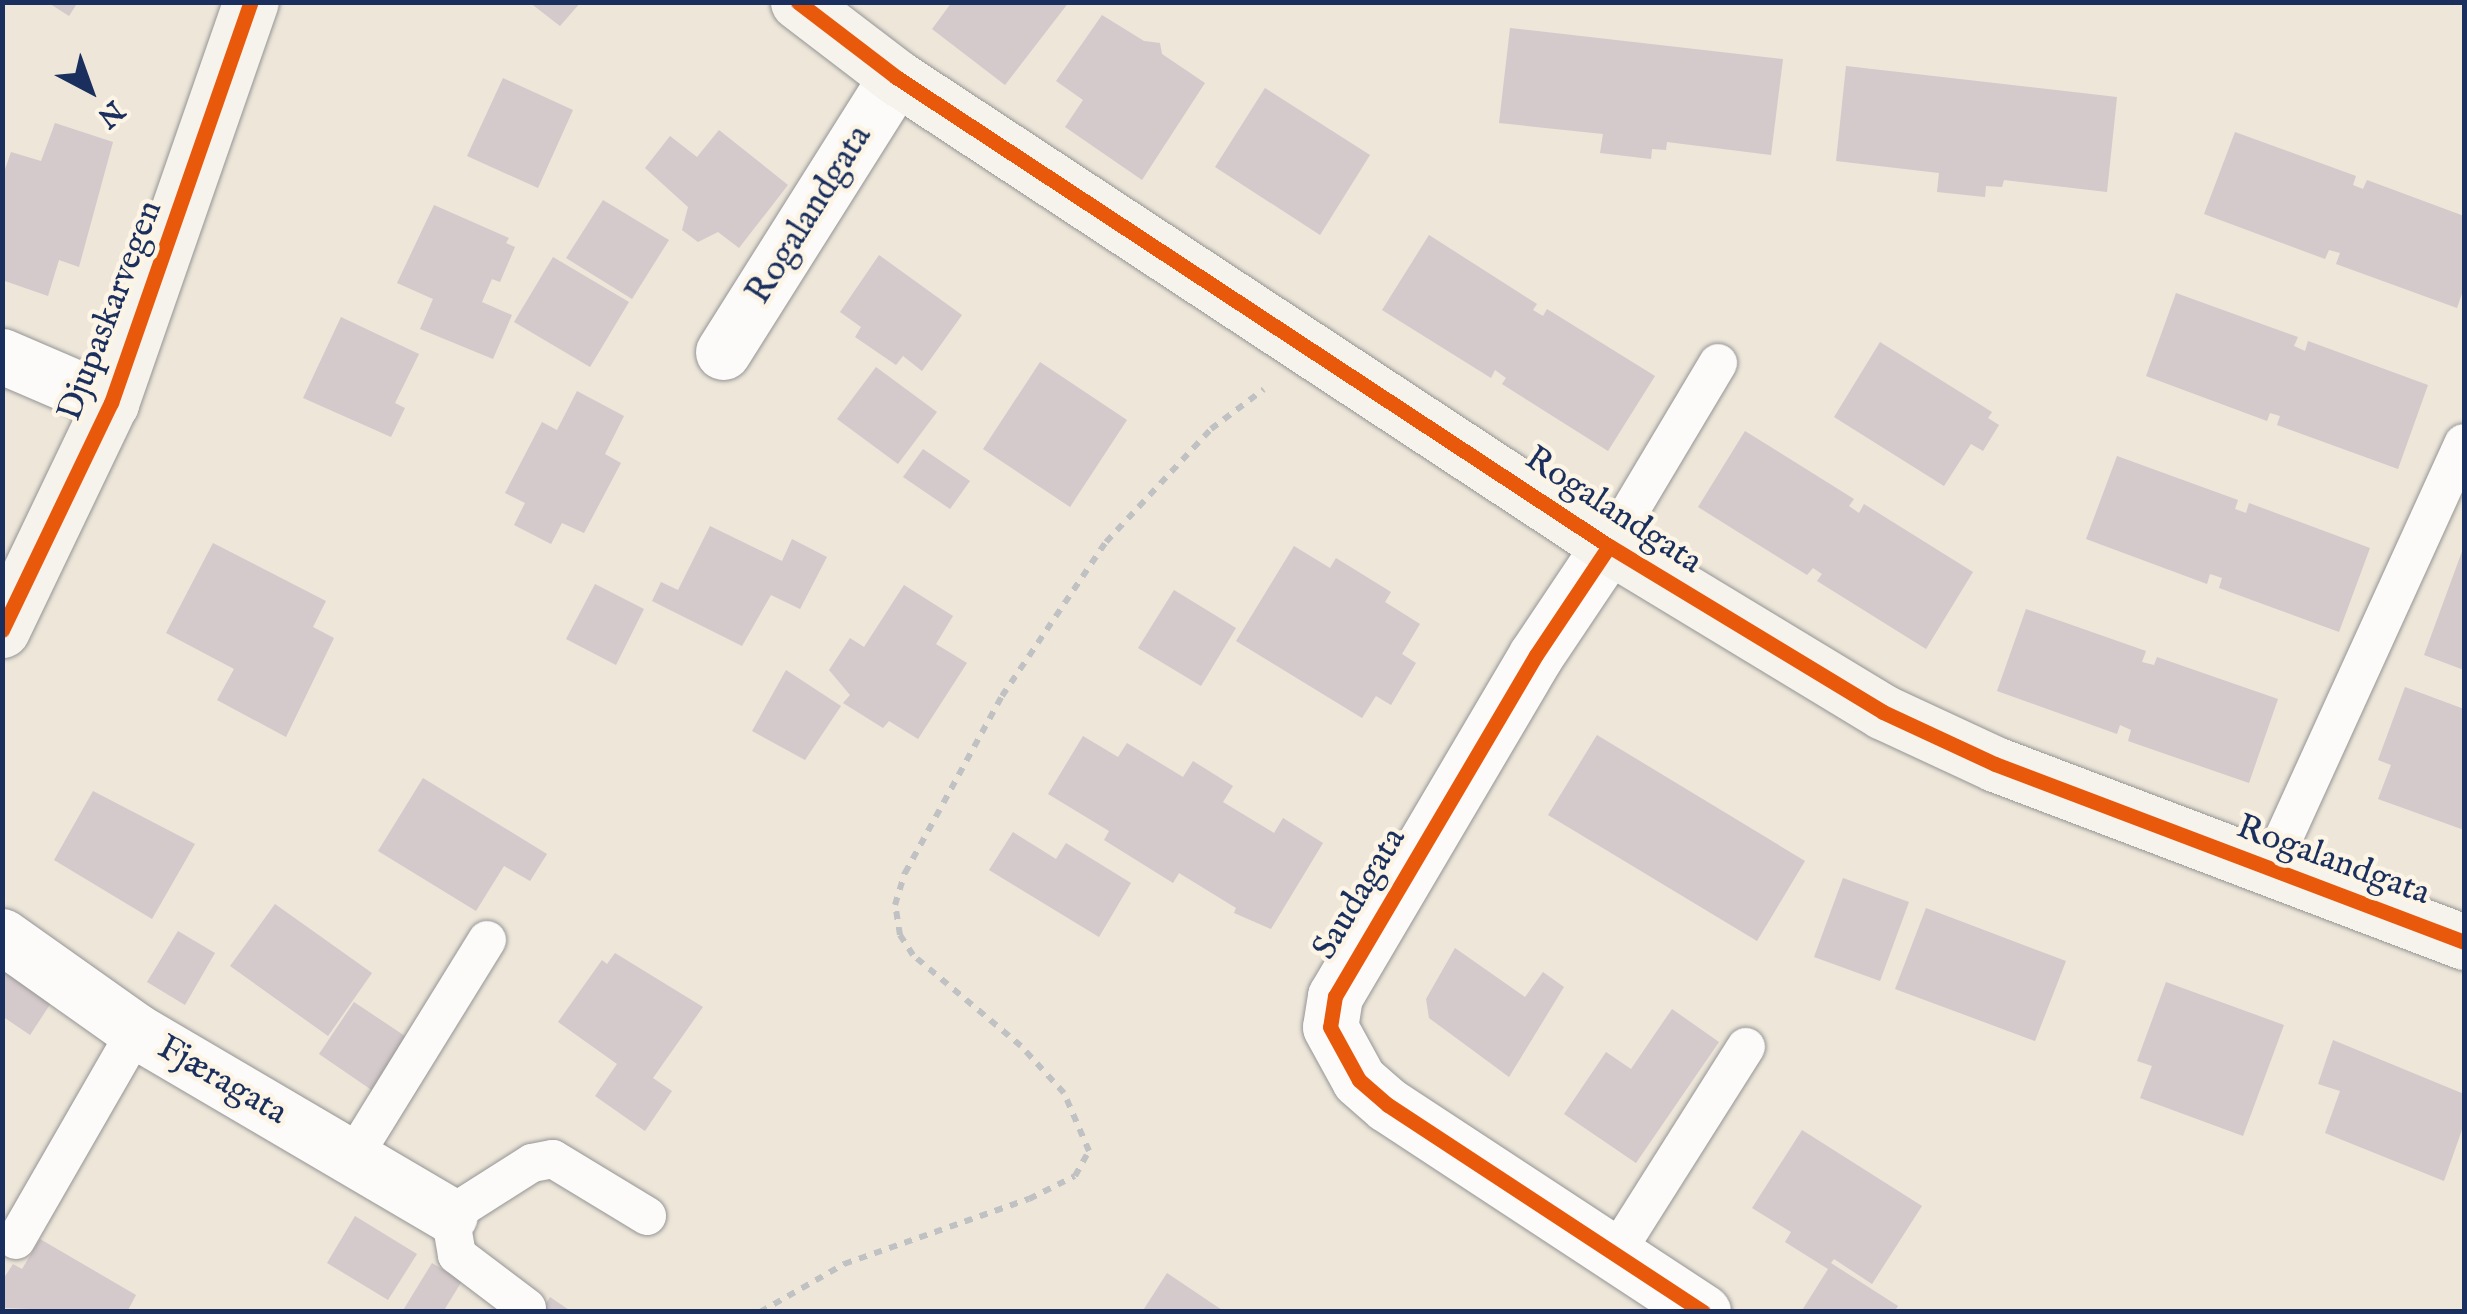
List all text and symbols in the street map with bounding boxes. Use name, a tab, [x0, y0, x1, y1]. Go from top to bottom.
north arrow	[40, 40, 140, 140]
text: N	[89, 92, 131, 134]
street label: Rogalandgata	[738, 118, 882, 312]
street label: Djupaskarvegen	[50, 195, 172, 427]
street label: Rogalandgata	[1517, 438, 1709, 584]
street label: Rogalandgata	[2231, 807, 2435, 915]
street label: Saudagata	[1304, 821, 1416, 967]
street label: Fjæragata	[150, 1027, 294, 1135]

